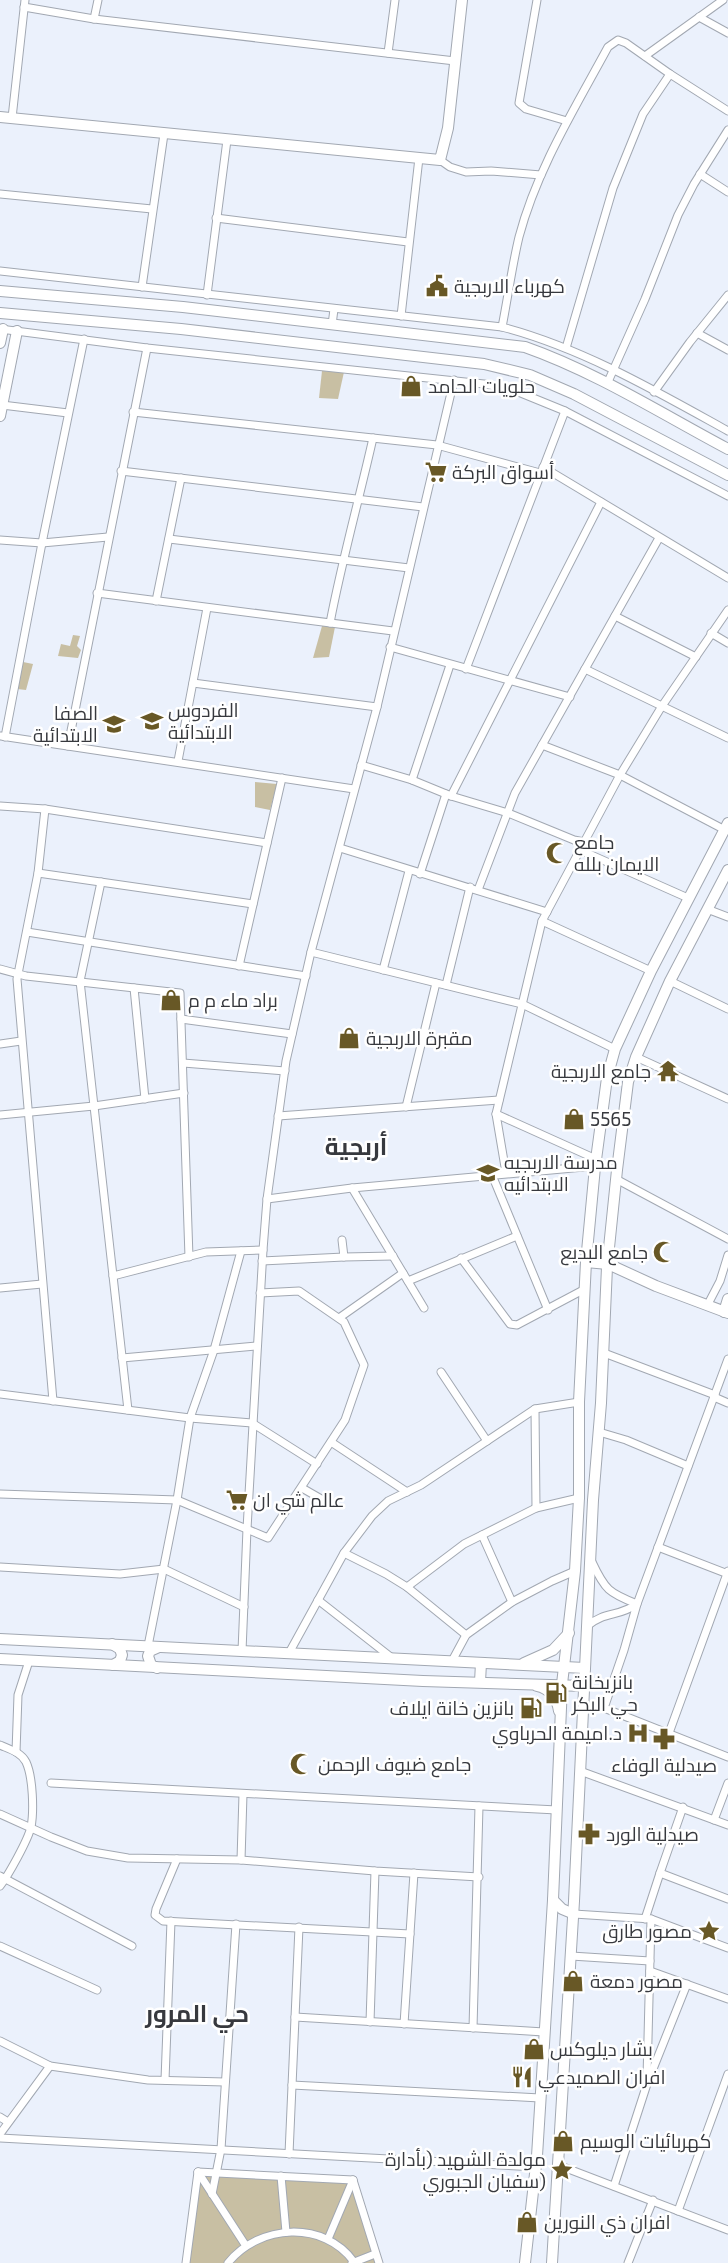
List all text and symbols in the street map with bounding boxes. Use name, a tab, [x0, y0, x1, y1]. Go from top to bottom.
public building icon: كهرباء الاربجية	[424, 273, 450, 299]
place label: كهرباء الاربجية	[454, 274, 565, 298]
shop icon: حلويات الحامد	[398, 373, 424, 399]
place label: حلويات الحامد	[428, 374, 535, 398]
supermarket icon: أسواق البركة	[423, 459, 449, 485]
place label: أسواق البركة	[452, 460, 554, 485]
place label: الفردوس الابتدائية	[168, 698, 239, 743]
place label: الصفا الابتدائية	[33, 701, 98, 746]
school or university icon: الفردوس الابتدائية	[139, 708, 165, 734]
school or university icon: الصفا الابتدائية	[101, 711, 127, 737]
place label: جامع الايمان بلله	[574, 830, 659, 876]
mosque icon: جامع الايمان بلله	[544, 840, 570, 866]
shop icon: براد ماء م م	[158, 987, 184, 1013]
place label: براد ماء م م	[188, 988, 278, 1014]
shop icon: مقبرة الاربجية	[336, 1025, 362, 1051]
place label: مقبرة الاربجية	[366, 1026, 472, 1050]
temple icon: جامع الاربجية	[655, 1058, 681, 1084]
place label: جامع الاربجية	[551, 1059, 651, 1085]
shop icon: 5565	[561, 1106, 587, 1132]
place label: 5565	[590, 1107, 631, 1130]
district label: أربجية	[325, 1131, 387, 1161]
place label: مدرسة الاربجيه الابتدائيه	[504, 1150, 618, 1195]
school or university icon: مدرسة الاربجيه الابتدائيه	[475, 1160, 501, 1186]
mosque icon: جامع البديع	[651, 1239, 677, 1265]
place label: جامع البديع	[560, 1240, 648, 1266]
supermarket icon: عالم شي ان	[224, 1487, 250, 1513]
place label: عالم شي ان	[253, 1488, 345, 1515]
place label: بانزيخانة حي البكر	[571, 1670, 638, 1719]
fuel station icon: بانزيخانة حي البكر	[543, 1680, 569, 1706]
fuel station icon: بانزين خانة ايلاف	[518, 1695, 544, 1721]
place label: بانزين خانة ايلاف	[389, 1696, 514, 1720]
hospital icon: د.اميمة الحرباوي	[625, 1720, 651, 1746]
place label: د.اميمة الحرباوي	[492, 1721, 622, 1748]
pharmacy icon: صيدلية الوفاء	[651, 1726, 677, 1752]
mosque icon: جامع ضيوف الرحمن	[288, 1751, 314, 1777]
place label: جامع ضيوف الرحمن	[318, 1752, 471, 1778]
place label: صيدلية الوفاء	[611, 1753, 717, 1777]
pharmacy icon: صيدلية الورد	[576, 1821, 602, 1847]
place label: صيدلية الورد	[606, 1822, 699, 1846]
place icon: مصور طارق	[696, 1918, 722, 1944]
place label: مصور طارق	[602, 1919, 692, 1944]
shop icon: مصور دمعة	[560, 1968, 586, 1994]
place label: مصور دمعة	[590, 1969, 683, 1993]
district label: حي المرور	[144, 1998, 249, 2033]
shop icon: بشار ديلوكس	[521, 2036, 547, 2062]
place label: بشار ديلوكس	[550, 2037, 653, 2061]
restaurant icon: افران الصميدعي	[509, 2064, 535, 2090]
place label: افران الصميدعي	[538, 2065, 666, 2092]
shop icon: كهربائيات الوسيم	[550, 2128, 576, 2154]
place label: كهربائيات الوسيم	[580, 2129, 711, 2155]
place label: مولدة الشهيد (بأدارة سفيان الجبوري)	[385, 2147, 546, 2196]
place icon: مولدة الشهيد (بأدارة سفيان الجبوري)	[549, 2157, 575, 2183]
shop icon: افران ذي النورين	[514, 2209, 540, 2235]
place label: افران ذي النورين	[544, 2210, 671, 2237]

